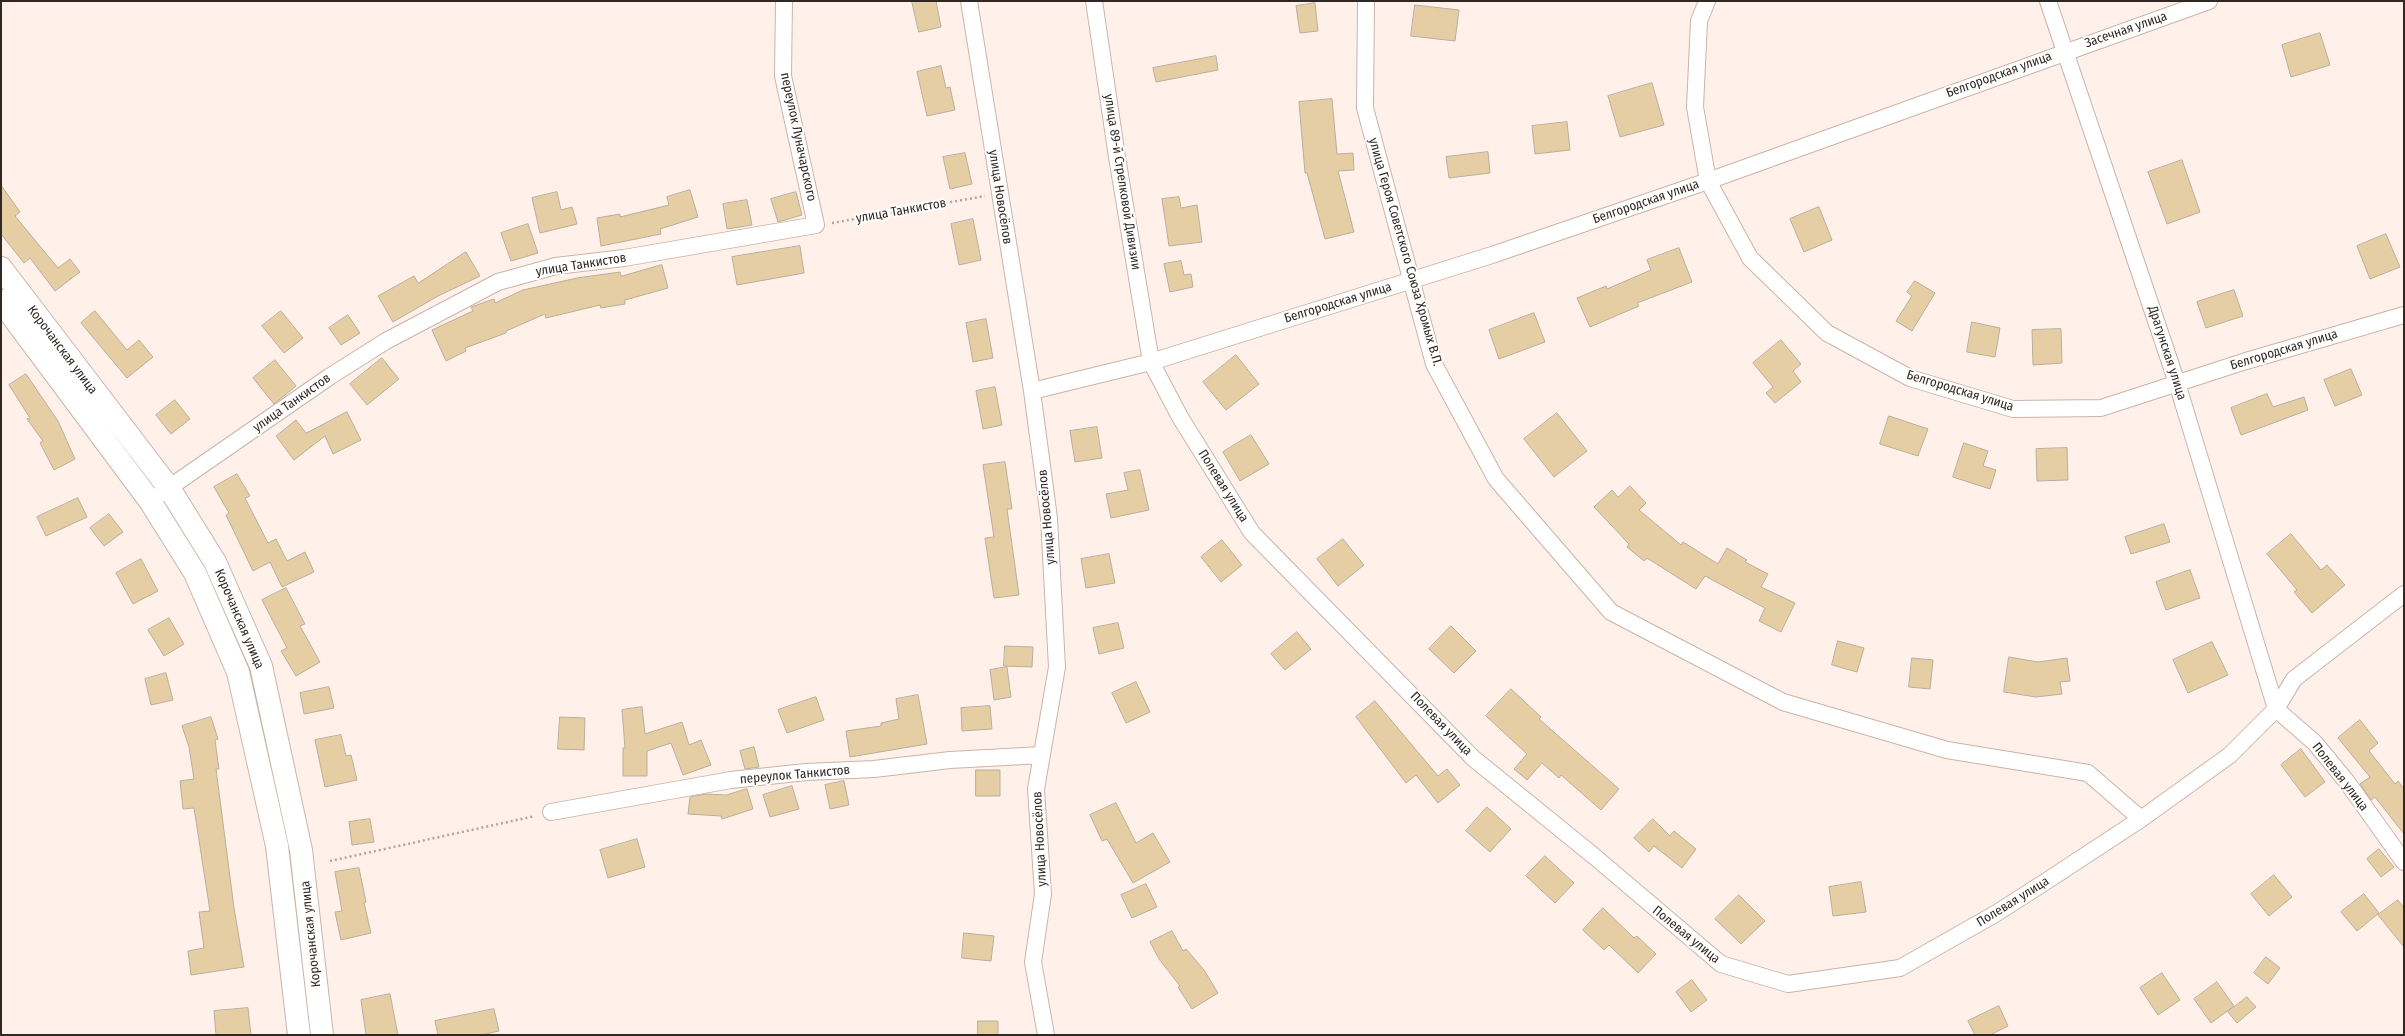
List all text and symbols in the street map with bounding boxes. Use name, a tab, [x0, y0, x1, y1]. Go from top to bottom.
street label: Засечная улица	[2083, 9, 2169, 51]
street label: Белгородская улица	[1944, 49, 2054, 101]
street label: переулок Луначарского	[777, 71, 819, 203]
street label: улица 89-й Стрелковой Дивизии	[1100, 93, 1144, 271]
street label: улица Героя Советского Союза Хромых В.П.	[1365, 136, 1445, 368]
street label: улица Новосёлов	[985, 149, 1015, 245]
street label: Белгородская улица	[1591, 176, 1701, 228]
street label: улица Танкистов	[855, 195, 947, 227]
street label: улица Танкистов	[535, 250, 627, 280]
street label: Белгородская улица	[1282, 279, 1394, 327]
street label: Корочанская улица	[24, 303, 100, 397]
street label: Драгунская улица	[2144, 304, 2190, 402]
street label: Белгородская улица	[2228, 326, 2340, 374]
street label: Белгородская улица	[1904, 367, 2016, 415]
street label: улица Танкистов	[250, 370, 334, 436]
street label: Полевая улица	[1195, 447, 1251, 525]
street label: улица Новосёлов	[1035, 469, 1059, 565]
street label: Корочанская улица	[211, 567, 267, 671]
street label: Полевая улица	[1407, 689, 1475, 759]
street label: Полевая улица	[2308, 740, 2372, 814]
street label: переулок Танкистов	[739, 762, 851, 788]
street label: улица Новосёлов	[1030, 791, 1050, 887]
street label: Полевая улица	[1974, 874, 2052, 930]
street label: Корочанская улица	[298, 880, 324, 988]
street label: Полевая улица	[1649, 903, 1723, 967]

